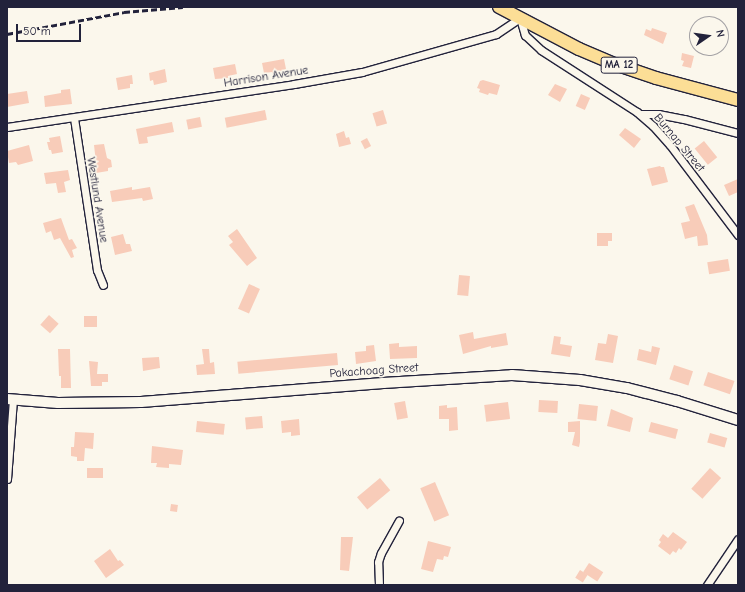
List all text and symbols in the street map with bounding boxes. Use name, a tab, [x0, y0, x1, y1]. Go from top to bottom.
scale bar	[18, 16, 83, 42]
north arrow	[689, 16, 729, 56]
text: 50 m	[23, 24, 51, 38]
text: N	[713, 28, 727, 38]
road number: MA 12	[600, 56, 638, 74]
street label: Harrison Avenue	[223, 63, 309, 91]
street label: Burnap Street	[650, 111, 708, 175]
street label: Westlund Avenue	[83, 156, 111, 244]
street label: Pakachoag Street	[329, 361, 419, 381]

